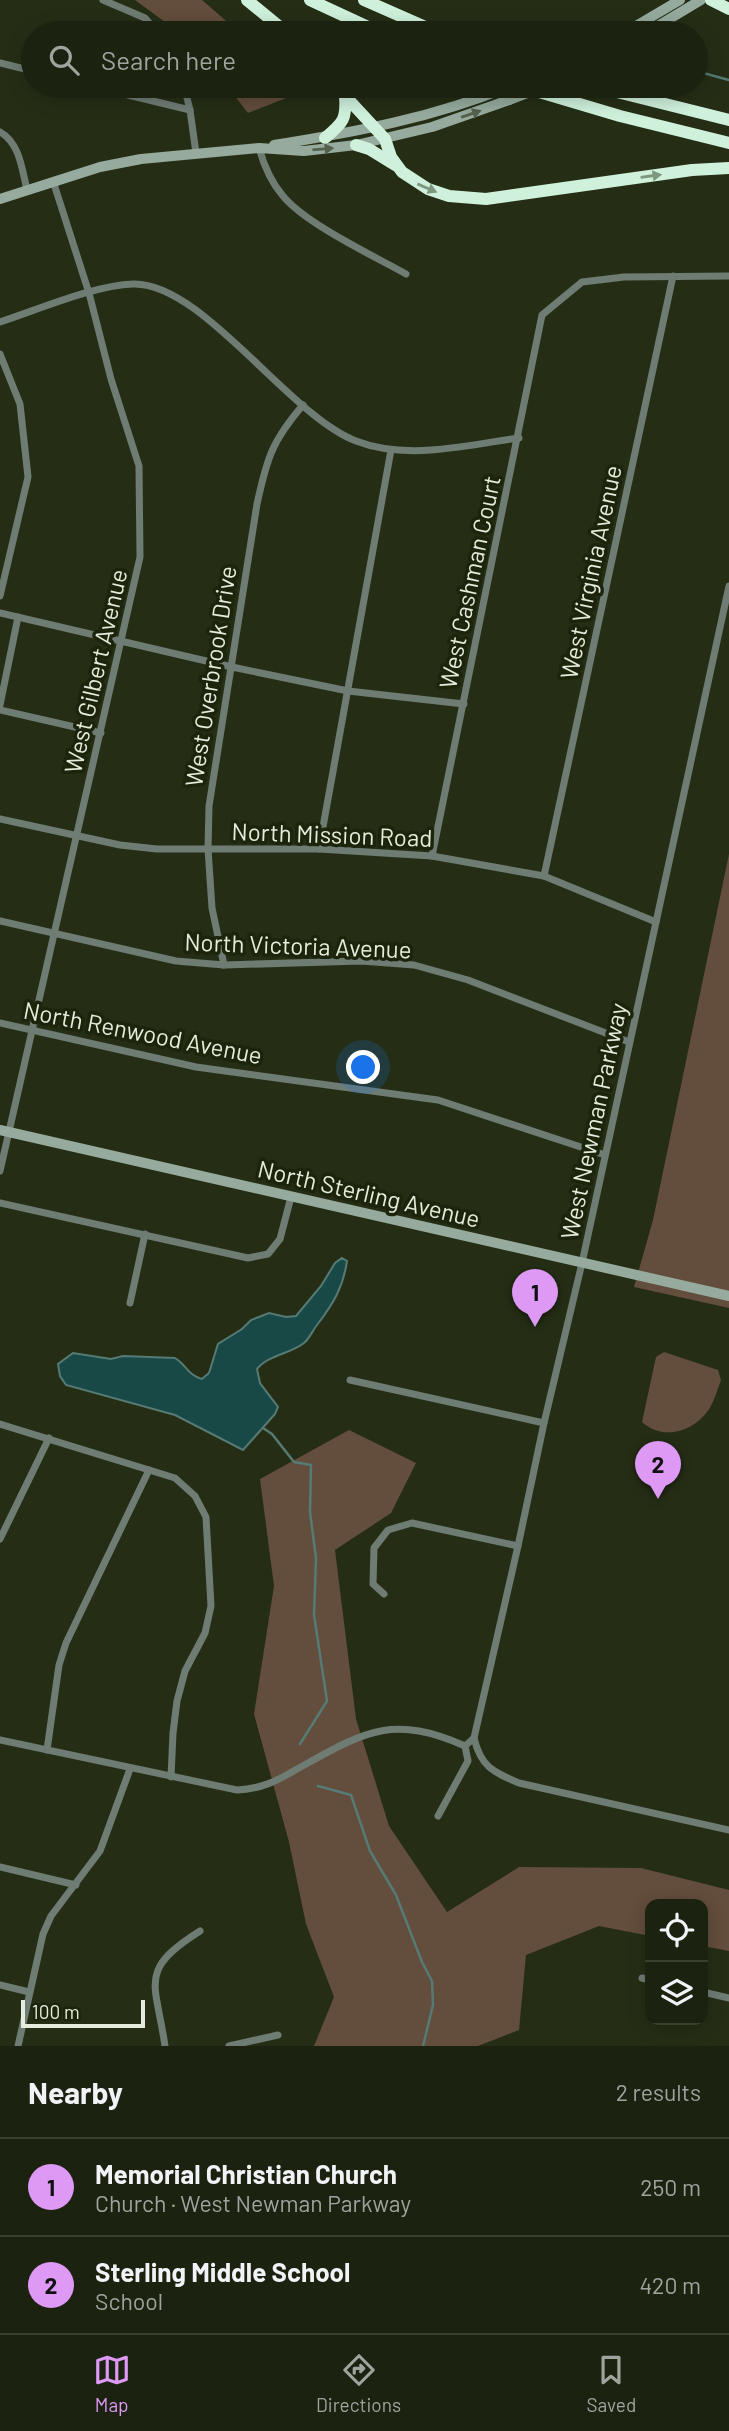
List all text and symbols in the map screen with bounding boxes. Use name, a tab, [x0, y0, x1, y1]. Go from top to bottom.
search box	[21, 21, 708, 98]
icon: search	[45, 41, 83, 79]
text: Search here	[101, 44, 236, 75]
one-way arrow	[461, 108, 482, 119]
one-way arrow	[312, 143, 334, 154]
one-way arrow	[641, 170, 663, 181]
one-way arrow	[417, 183, 438, 194]
street label: West Virginia Avenue	[553, 463, 627, 681]
street label: West Cashman Court	[432, 473, 506, 691]
street label: West Overbrook Drive	[178, 564, 242, 788]
street label: West Gilbert Avenue	[57, 566, 133, 776]
street label: North Mission Road	[231, 816, 433, 852]
street label: North Victoria Avenue	[184, 927, 412, 963]
street label: North Renwood Avenue	[21, 995, 265, 1069]
street label: West Newman Parkway	[554, 1000, 632, 1242]
your location	[346, 1050, 380, 1084]
street label: North Sterling Avenue	[255, 1153, 483, 1233]
pin: 1	[512, 1269, 558, 1327]
pin: 2	[635, 1441, 681, 1499]
map controls	[645, 1899, 708, 2025]
button: locate	[645, 1899, 708, 1962]
button: layers	[645, 1962, 708, 2025]
scale bar	[21, 1997, 145, 2029]
text: 100 m	[32, 2000, 80, 2023]
text: Nearby	[28, 2074, 123, 2110]
text: 2 results	[616, 2078, 701, 2106]
text: Memorial Christian Church	[95, 2158, 397, 2189]
text: 1	[47, 2173, 55, 2201]
text: 250 m	[640, 2173, 701, 2201]
text: Church · West Newman Parkway	[95, 2189, 411, 2217]
text: Sterling Middle School	[95, 2256, 350, 2287]
text: 2	[45, 2271, 57, 2299]
text: 420 m	[639, 2271, 701, 2299]
text: School	[95, 2287, 163, 2315]
tab: Map	[93, 2351, 131, 2416]
tab: Directions	[316, 2351, 401, 2416]
tab: Saved	[586, 2351, 636, 2416]

